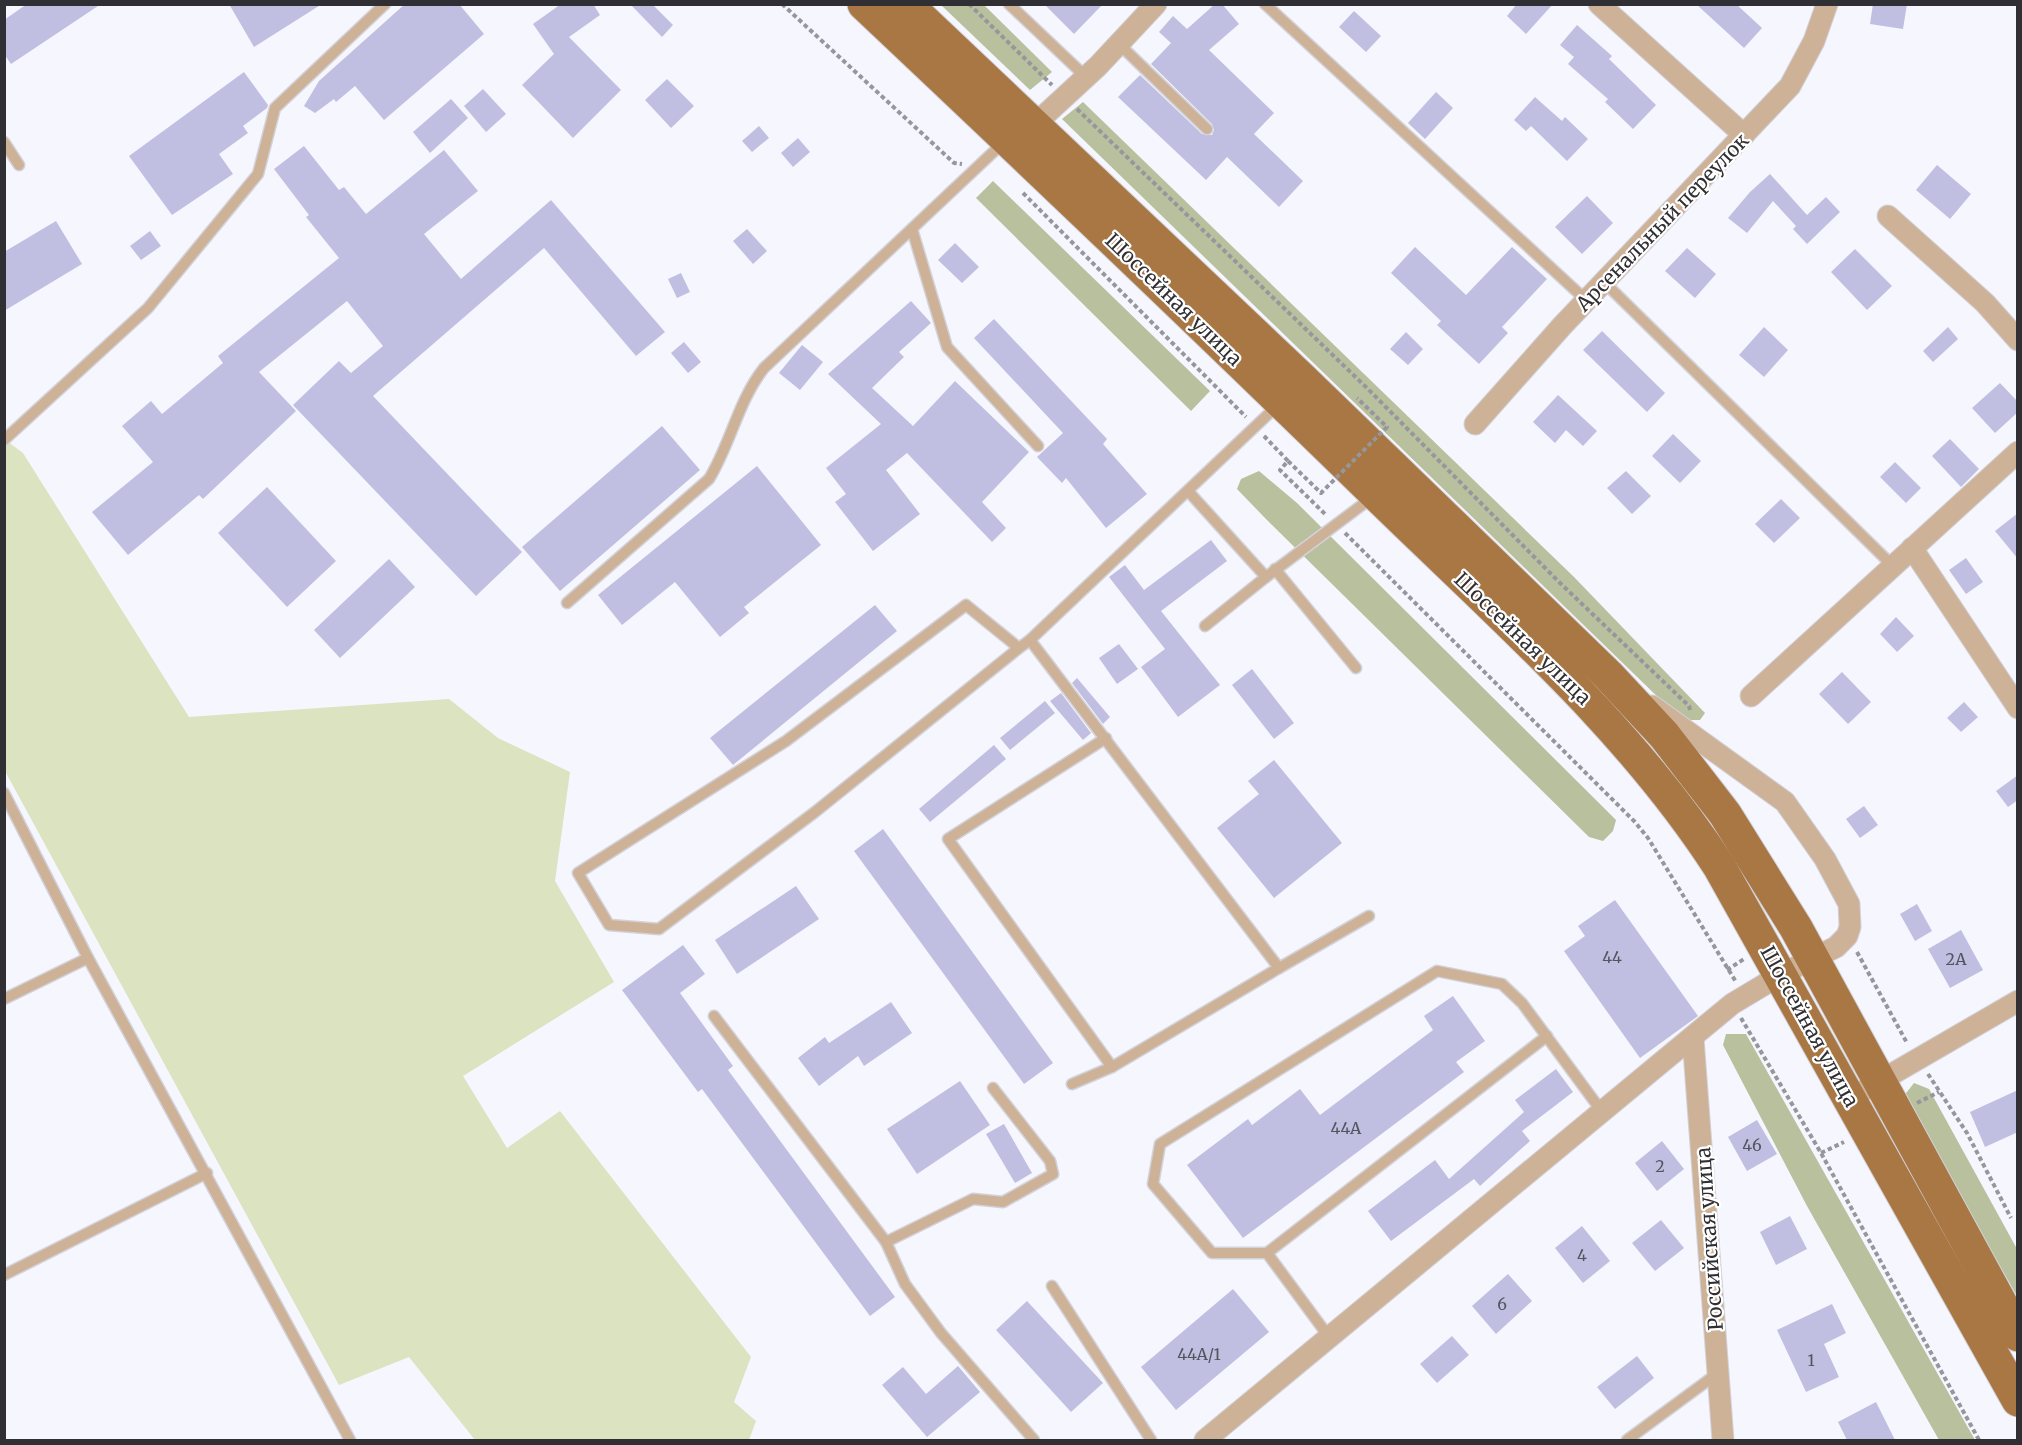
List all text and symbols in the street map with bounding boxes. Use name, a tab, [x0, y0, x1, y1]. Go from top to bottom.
street label: Арсенальный переулок	[1570, 127, 1754, 317]
street label: Шоссейная улица	[1100, 227, 1248, 371]
street label: Шоссейная улица	[1449, 566, 1597, 710]
street label: Шоссейная улица	[1755, 941, 1865, 1111]
house number: 44	[1602, 947, 1622, 967]
house number: 2А	[1946, 949, 1967, 969]
house number: 44А	[1331, 1118, 1362, 1138]
house number: 46	[1742, 1135, 1762, 1155]
street label: Российская улица	[1690, 1146, 1728, 1332]
house number: 2	[1655, 1156, 1665, 1176]
house number: 4	[1577, 1245, 1587, 1265]
house number: 6	[1497, 1294, 1507, 1314]
house number: 44А/1	[1177, 1344, 1221, 1364]
house number: 1	[1807, 1350, 1815, 1370]

